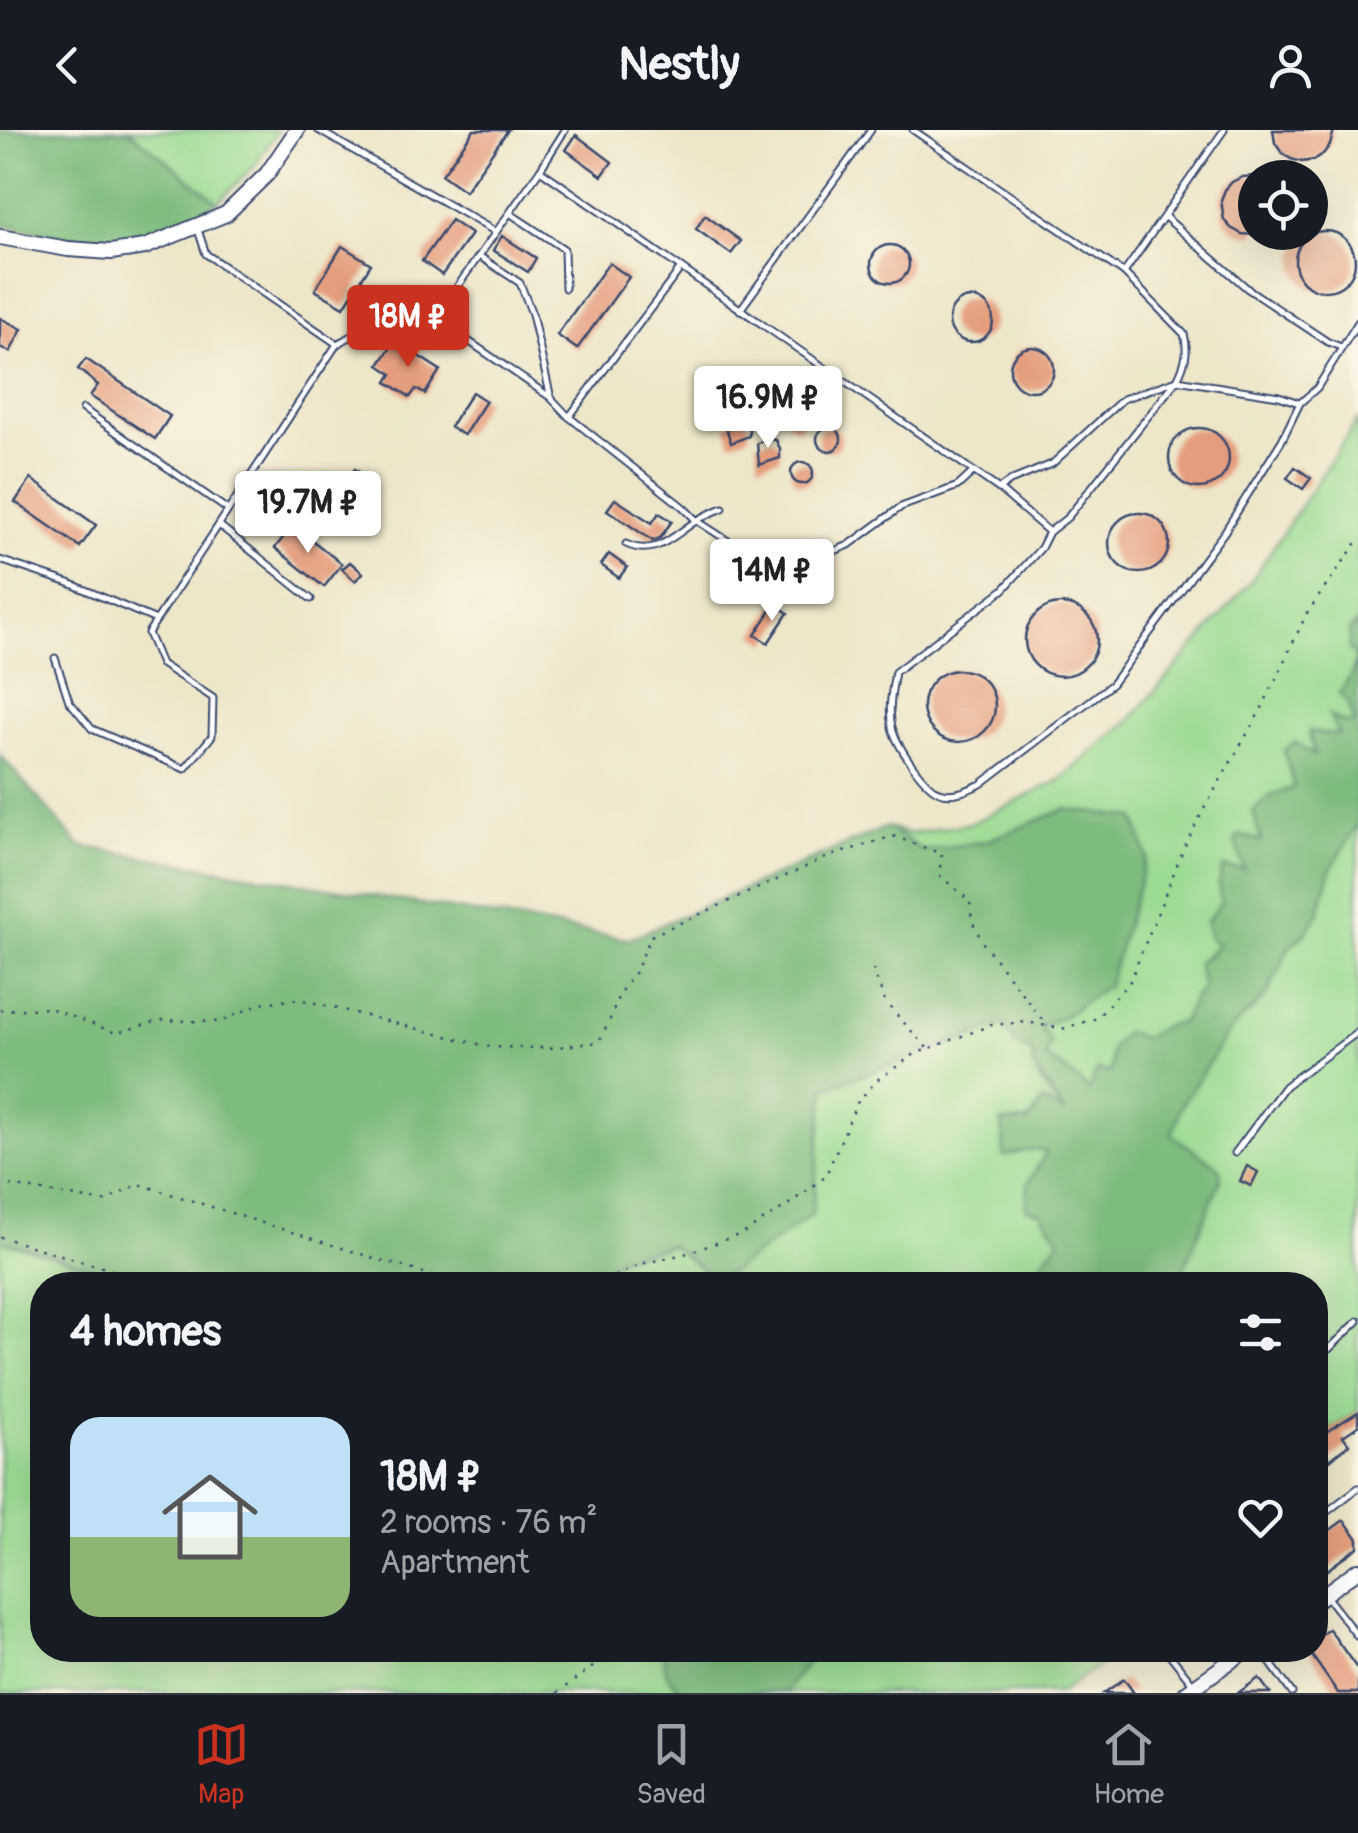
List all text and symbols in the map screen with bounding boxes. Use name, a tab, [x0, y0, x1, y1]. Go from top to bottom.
text: Nestly	[619, 37, 739, 93]
icon: back	[40, 38, 95, 93]
icon: person	[1263, 38, 1318, 93]
map controls	[1238, 160, 1328, 250]
button: locate	[1238, 160, 1328, 250]
pin: 18M ₽	[338, 285, 478, 370]
text: 18M ₽	[369, 297, 447, 337]
pin: 16.9M ₽	[676, 366, 860, 451]
text: 16.9M ₽	[716, 378, 820, 418]
pin: 19.7M ₽	[216, 471, 400, 556]
text: 19.7M ₽	[257, 483, 359, 523]
pin: 14M ₽	[702, 539, 842, 624]
text: 14M ₽	[732, 551, 812, 591]
icon: filters	[1233, 1305, 1288, 1360]
text: 4 homes	[70, 1306, 221, 1358]
text: 18M ₽	[380, 1451, 482, 1503]
icon: home	[150, 1457, 270, 1577]
icon: heart	[1233, 1490, 1288, 1545]
text: 2 rooms · 76 m²	[380, 1503, 597, 1543]
text: Apartment	[380, 1543, 529, 1583]
tab: Map	[194, 1717, 249, 1812]
tab: Saved	[636, 1717, 706, 1812]
tab: Home	[1094, 1717, 1164, 1812]

